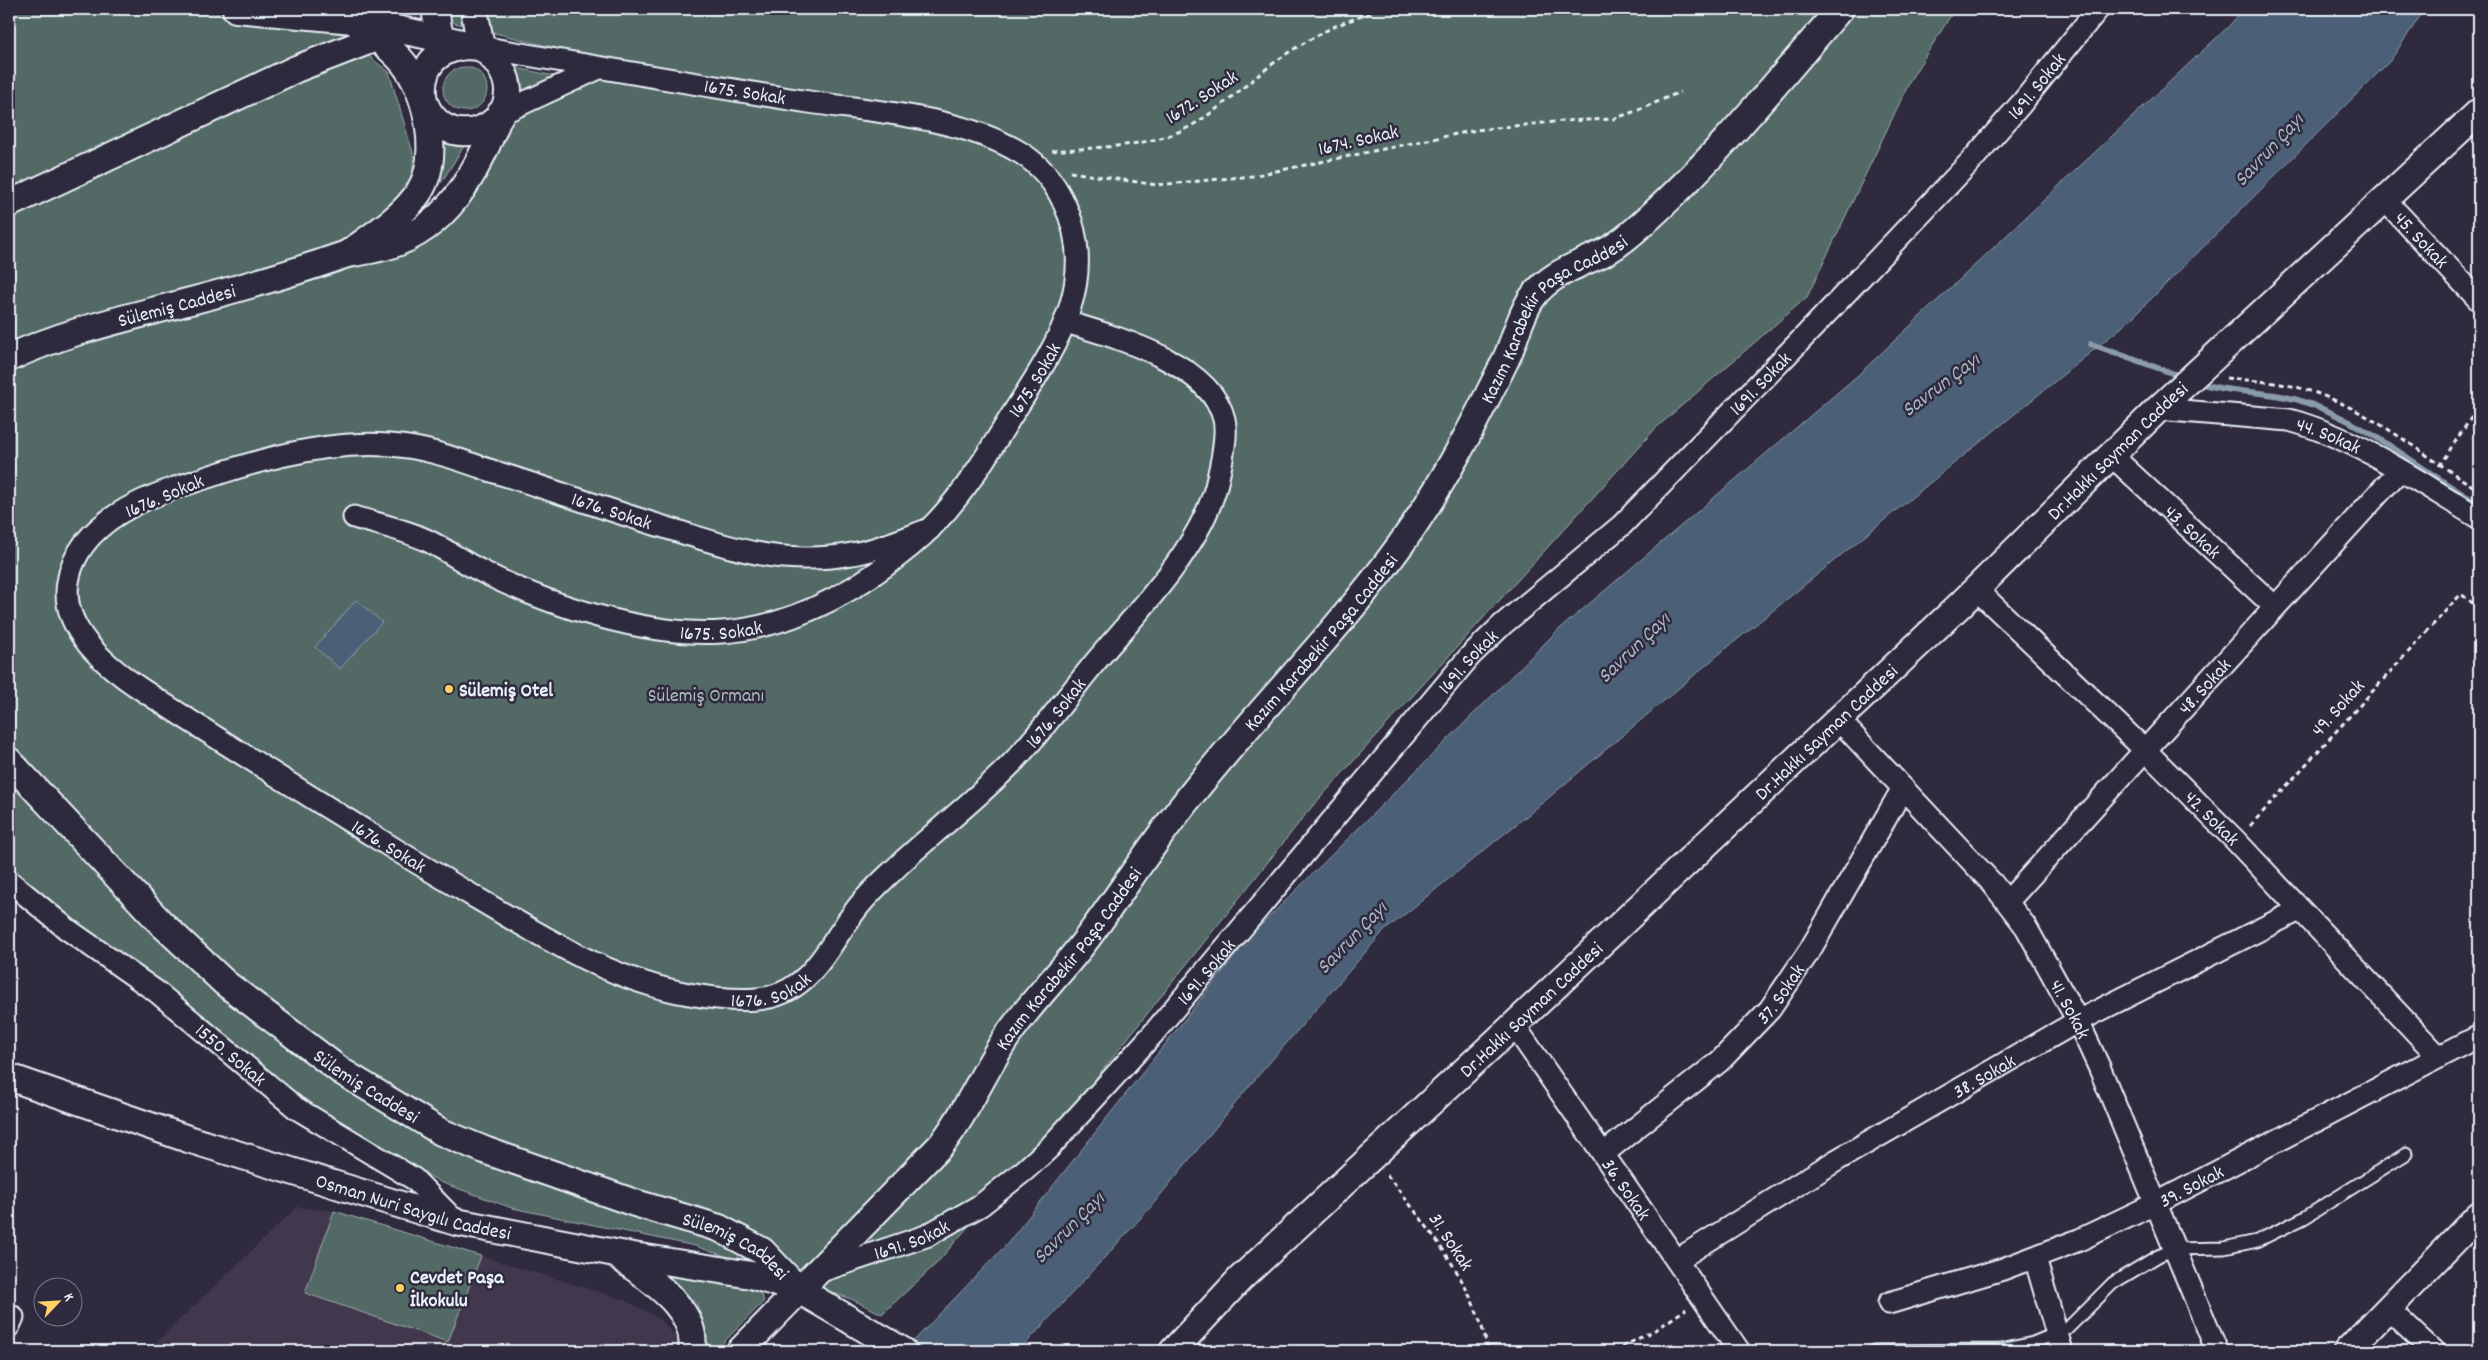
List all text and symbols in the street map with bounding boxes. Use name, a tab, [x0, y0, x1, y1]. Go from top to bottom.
street label: 1691. Sokak	[2002, 48, 2074, 127]
street label: 1672. Sokak	[1161, 64, 1245, 133]
street label: 1675. Sokak	[702, 74, 787, 114]
water label: Savrun Çayı	[2228, 107, 2313, 195]
street label: 1674. Sokak	[1316, 119, 1402, 165]
street label: 45. Sokak	[2386, 207, 2454, 276]
street label: Kazım Karabekir Paşa Caddesi	[1475, 230, 1635, 409]
street label: Sülemiş Caddesi	[115, 279, 240, 336]
street label: 1675. Sokak	[1003, 339, 1070, 424]
water label: Savrun Çayı	[1896, 346, 1988, 426]
street label: 1691. Sokak	[1724, 347, 1799, 423]
street label: Dr.Hakkı Sayman Caddesi	[2042, 376, 2196, 528]
street label: 44. Sokak	[2292, 412, 2365, 463]
street label: 1676. Sokak	[121, 469, 209, 527]
street label: 1676. Sokak	[567, 487, 655, 539]
street label: 43. Sokak	[2156, 500, 2226, 567]
street label: Kazım Karabekir Paşa Caddesi	[1239, 549, 1406, 739]
water label: Savrun Çayı	[1592, 606, 1679, 692]
street label: 1675. Sokak	[679, 615, 765, 650]
street label: 1691. Sokak	[1433, 624, 1506, 701]
street label: 48. Sokak	[2173, 653, 2239, 722]
street label: Dr.Hakkı Sayman Caddesi	[1750, 659, 1906, 808]
street label: 1676. Sokak	[1020, 673, 1094, 756]
street label: 49. Sokak	[2306, 674, 2373, 744]
place label: Sülemiş Otel	[459, 678, 553, 706]
marker: Sülemiş Otel	[443, 683, 455, 695]
park label: Sülemiş Ormanı	[648, 683, 764, 711]
street label: 42. Sokak	[2176, 786, 2245, 854]
street label: 1676. Sokak	[345, 814, 431, 882]
street label: Kazım Karabekir Paşa Caddesi	[990, 863, 1150, 1057]
water label: Savrun Çayı	[1311, 895, 1396, 982]
street label: 1691. Sokak	[1172, 934, 1244, 1012]
street label: Dr.Hakkı Sayman Caddesi	[1455, 937, 1611, 1086]
street label: 37. Sokak	[1751, 959, 1813, 1032]
street label: 1676. Sokak	[730, 967, 819, 1017]
street label: 41. Sokak	[2041, 975, 2096, 1045]
street label: 1550. Sokak	[188, 1018, 271, 1094]
street label: Sülemiş Caddesi	[306, 1044, 424, 1132]
street label: 38. Sokak	[1949, 1049, 2022, 1107]
street label: 36. Sokak	[1593, 1154, 1656, 1227]
street label: 39. Sokak	[2155, 1160, 2230, 1216]
street label: Osman Nuri Saygılı Caddesi	[312, 1168, 513, 1249]
water label: Savrun Çayı	[1027, 1185, 1114, 1272]
street label: Sülemiş Caddesi	[678, 1207, 794, 1288]
street label: 31. Sokak	[1420, 1208, 1479, 1277]
street label: 1691. Sokak	[871, 1214, 956, 1269]
place label: Cevdet Paşa İlkokulu	[410, 1265, 504, 1316]
north arrow	[32, 1278, 82, 1328]
marker: Cevdet Paşa İlkokulu	[394, 1282, 406, 1294]
text: K	[58, 1290, 79, 1305]

